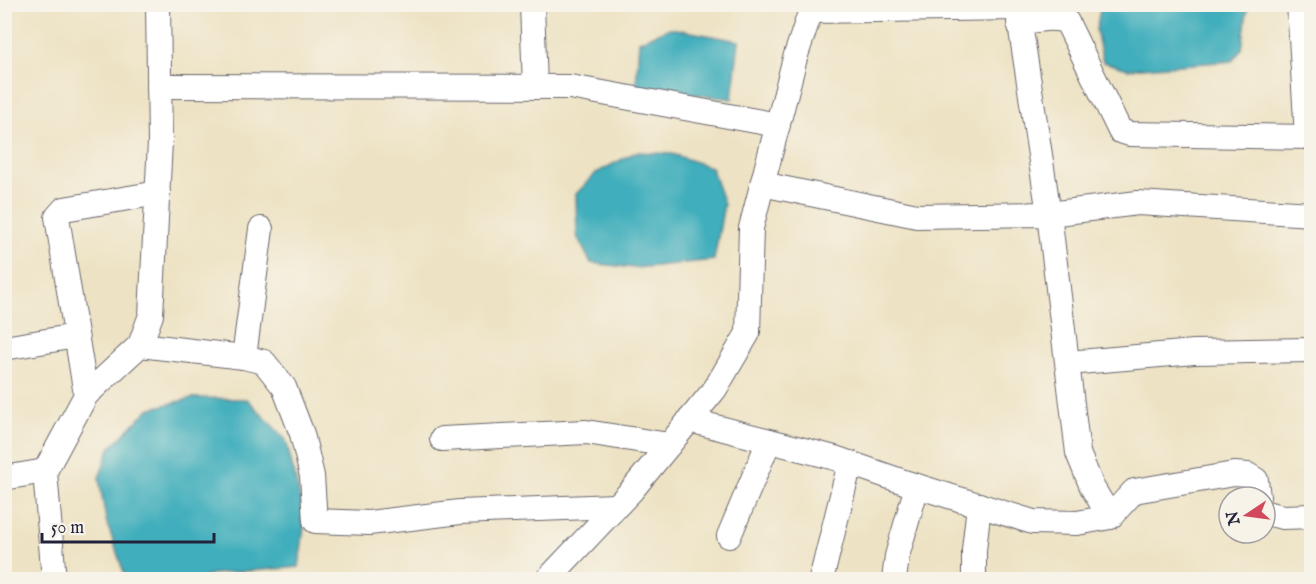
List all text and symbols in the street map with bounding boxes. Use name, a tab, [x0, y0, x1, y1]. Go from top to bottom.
north arrow	[1217, 485, 1277, 545]
scale bar	[42, 506, 214, 544]
text: N	[1223, 509, 1246, 528]
text: 50 m	[51, 517, 84, 540]

